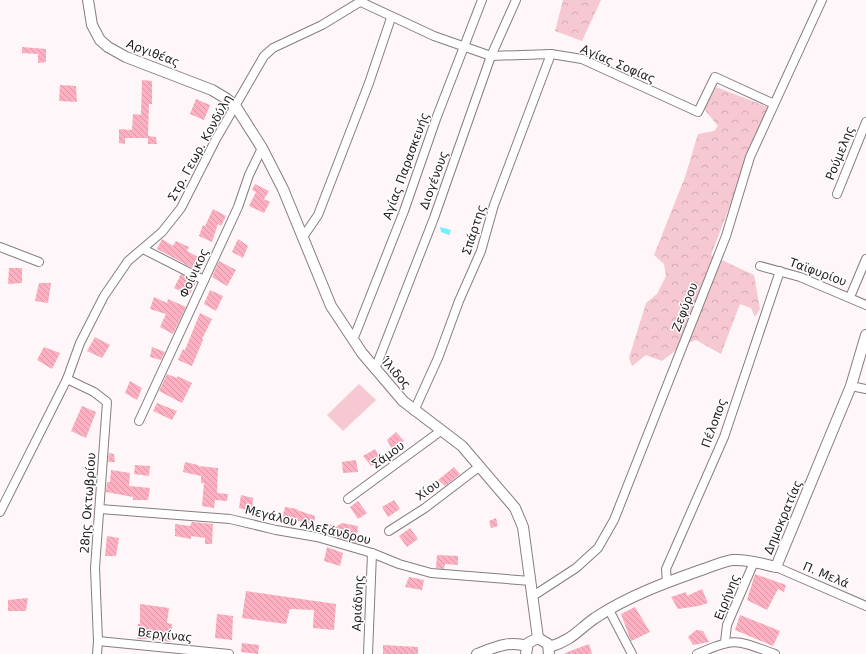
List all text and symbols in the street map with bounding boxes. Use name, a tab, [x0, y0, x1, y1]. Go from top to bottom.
street label: Αργιθέας	[124, 36, 182, 70]
street label: Αγίας Σοφίας	[578, 42, 658, 86]
street label: Στρ. Γεωρ. Κονδύλη	[165, 92, 235, 204]
street label: Αγίας Παρασκευής	[380, 110, 432, 222]
street label: Ρούμελης	[823, 124, 857, 182]
street label: Διογένους	[417, 149, 451, 211]
street label: Σπάρτης	[459, 203, 489, 257]
street label: Φοίνικος	[176, 246, 212, 300]
street label: Ταϊφυρίου	[786, 255, 849, 289]
street label: Ζεφύρου	[669, 280, 701, 334]
street label: Ίλιδος	[378, 353, 414, 392]
street label: Πέλοπος	[699, 396, 729, 450]
street label: Σάμου	[369, 438, 407, 472]
street label: 28ης Οκτωβρίου	[77, 452, 99, 554]
street label: Χίου	[413, 476, 443, 503]
street label: Δημοκρατίας	[761, 478, 805, 556]
street label: Μεγάλου Αλεξάνδρου	[244, 503, 373, 547]
street label: Π. Μελά	[801, 559, 851, 591]
street label: Ειρήνης	[711, 572, 743, 622]
street label: Αριάδνης	[350, 574, 366, 632]
street label: Βεργίνας	[137, 625, 193, 645]

